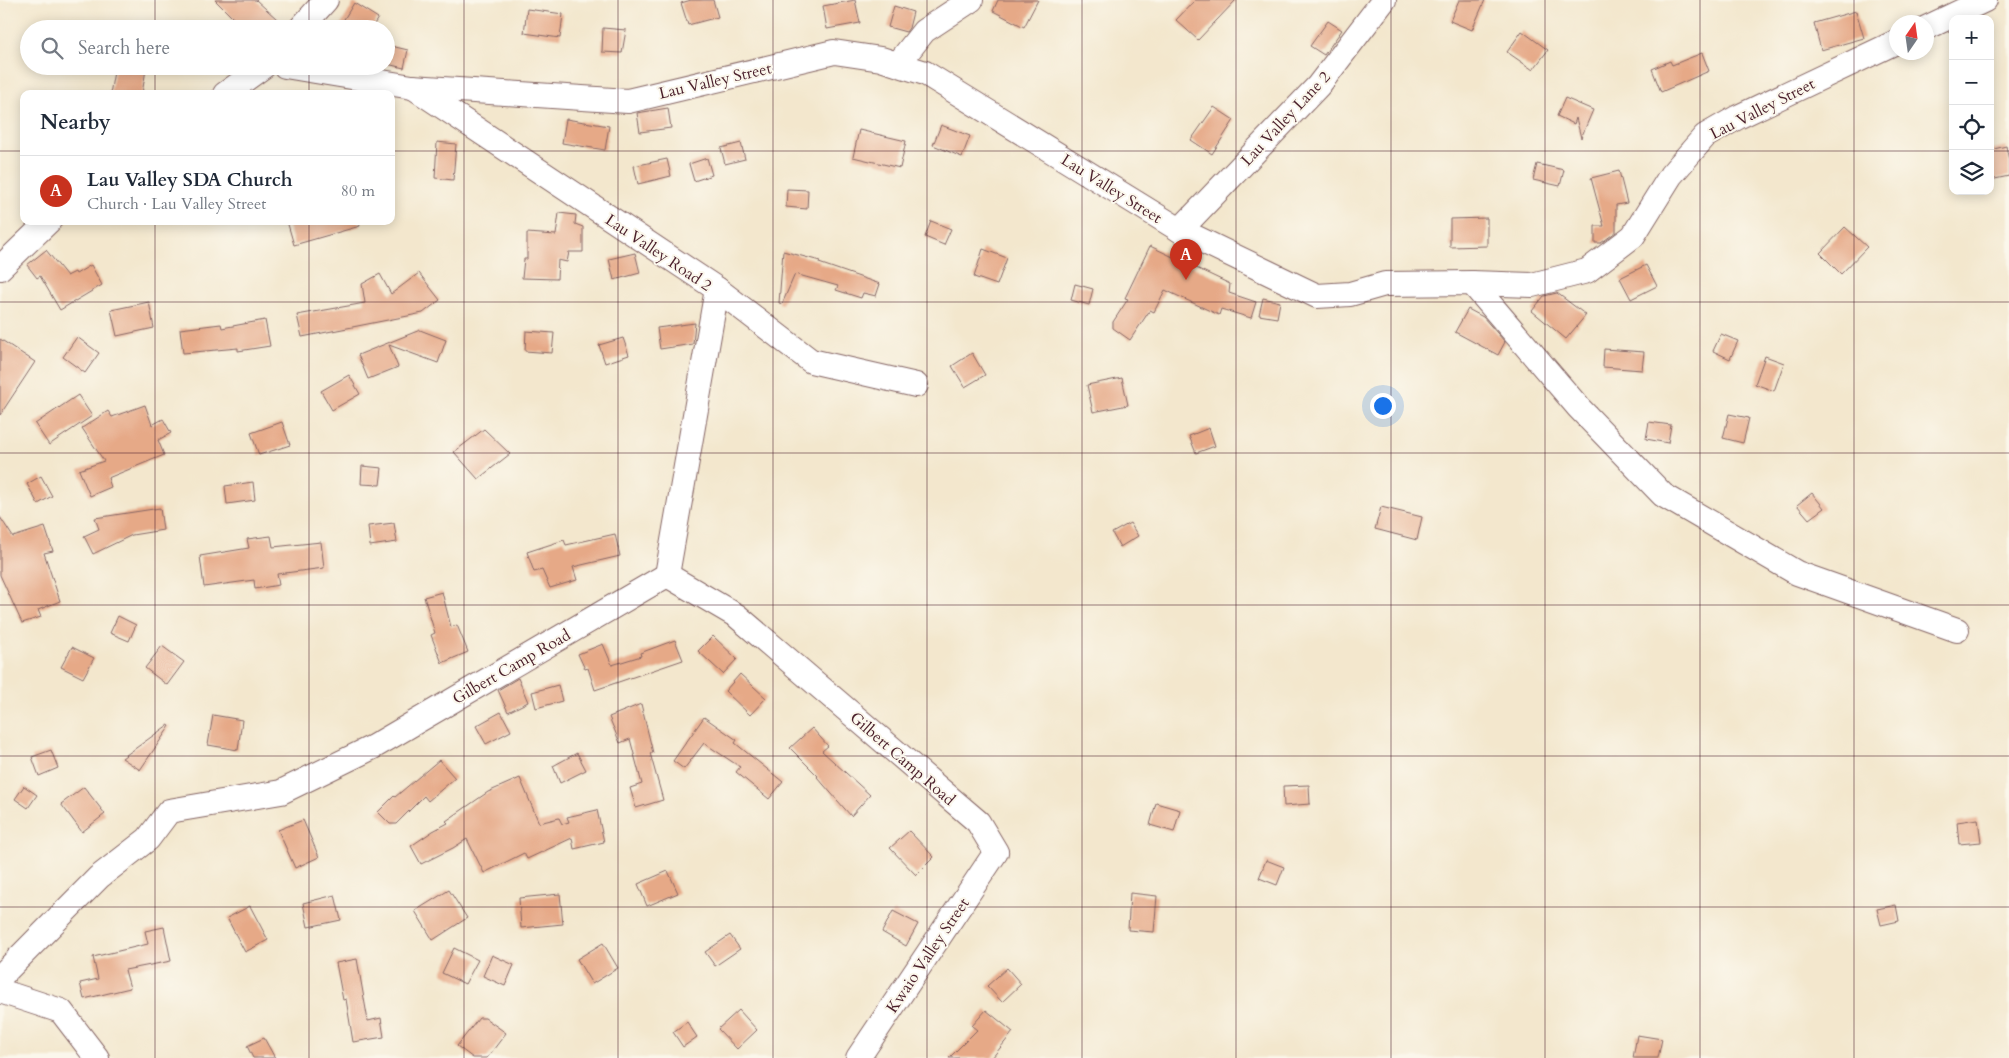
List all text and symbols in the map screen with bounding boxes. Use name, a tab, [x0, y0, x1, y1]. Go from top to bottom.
north arrow	[1889, 15, 1934, 60]
map controls	[1949, 15, 1994, 195]
button: +	[1949, 15, 1994, 60]
search box	[20, 20, 395, 75]
icon: search	[38, 34, 66, 62]
text: Search here	[78, 35, 170, 61]
street label: Lau Valley Street	[657, 57, 774, 105]
button: −	[1949, 60, 1994, 105]
street label: Lau Valley Lane 2	[1236, 67, 1335, 171]
street label: Lau Valley Street	[1706, 73, 1819, 145]
button: locate	[1949, 105, 1994, 150]
text: Nearby	[40, 108, 111, 137]
street label: Lau Valley Street	[1057, 149, 1166, 229]
button: layers	[1949, 150, 1994, 195]
text: Lau Valley SDA Church	[87, 167, 293, 193]
text: A	[50, 180, 62, 202]
text: 80 m	[341, 180, 375, 202]
text: Church · Lau Valley Street	[87, 193, 266, 215]
street label: Lau Valley Road 2	[601, 209, 716, 297]
pin: A	[1170, 239, 1202, 280]
your location	[1370, 393, 1396, 419]
street label: Gilbert Camp Road	[448, 624, 575, 710]
street label: Gilbert Camp Road	[845, 707, 960, 811]
street label: Kwaio Valley Street	[881, 894, 975, 1017]

